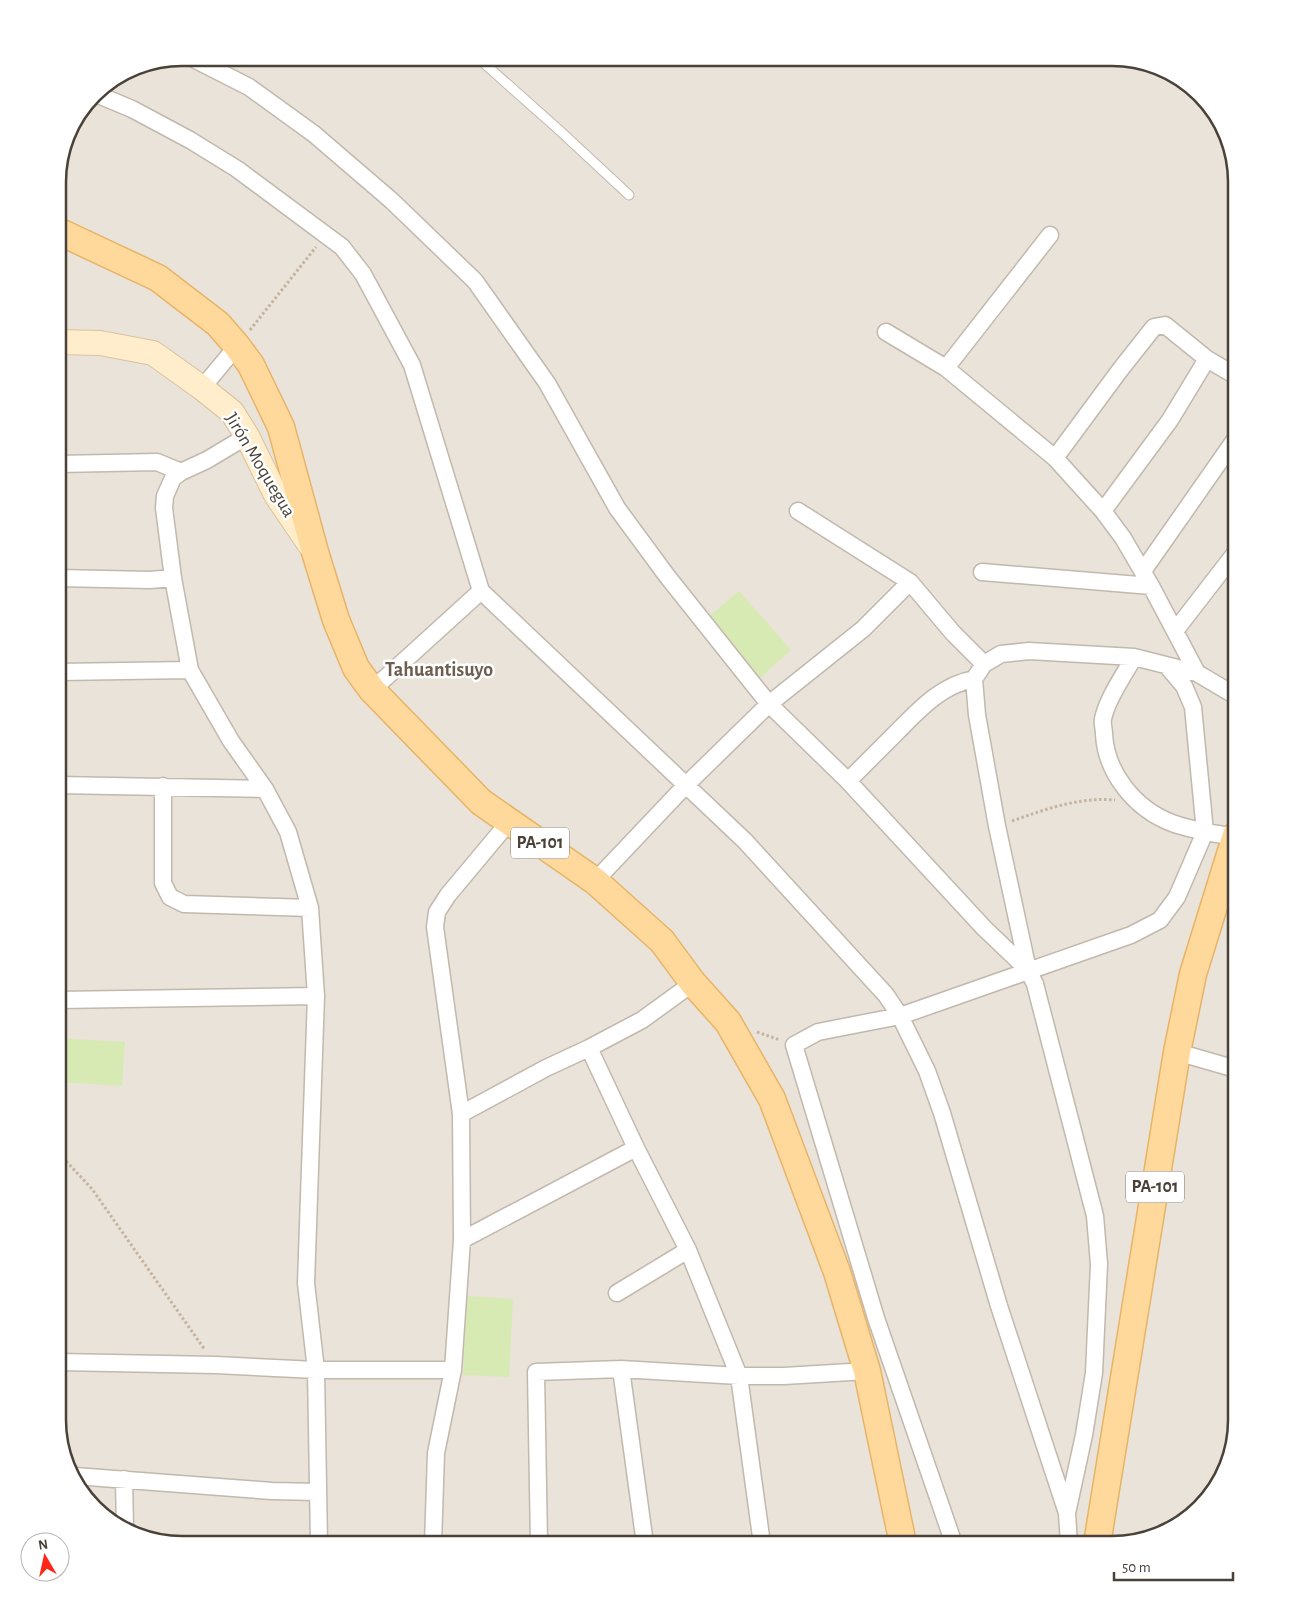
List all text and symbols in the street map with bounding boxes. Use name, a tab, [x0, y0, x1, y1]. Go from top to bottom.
street label: Jirón Moquegua	[221, 409, 299, 521]
district label: Tahuantisuyo	[385, 660, 493, 680]
road number: PA-101	[511, 828, 569, 858]
road number: PA-101	[1126, 1172, 1184, 1202]
north arrow	[20, 1532, 70, 1582]
text: N	[37, 1537, 49, 1553]
scale bar	[1114, 1550, 1233, 1582]
text: 50 m	[1122, 1560, 1151, 1575]

